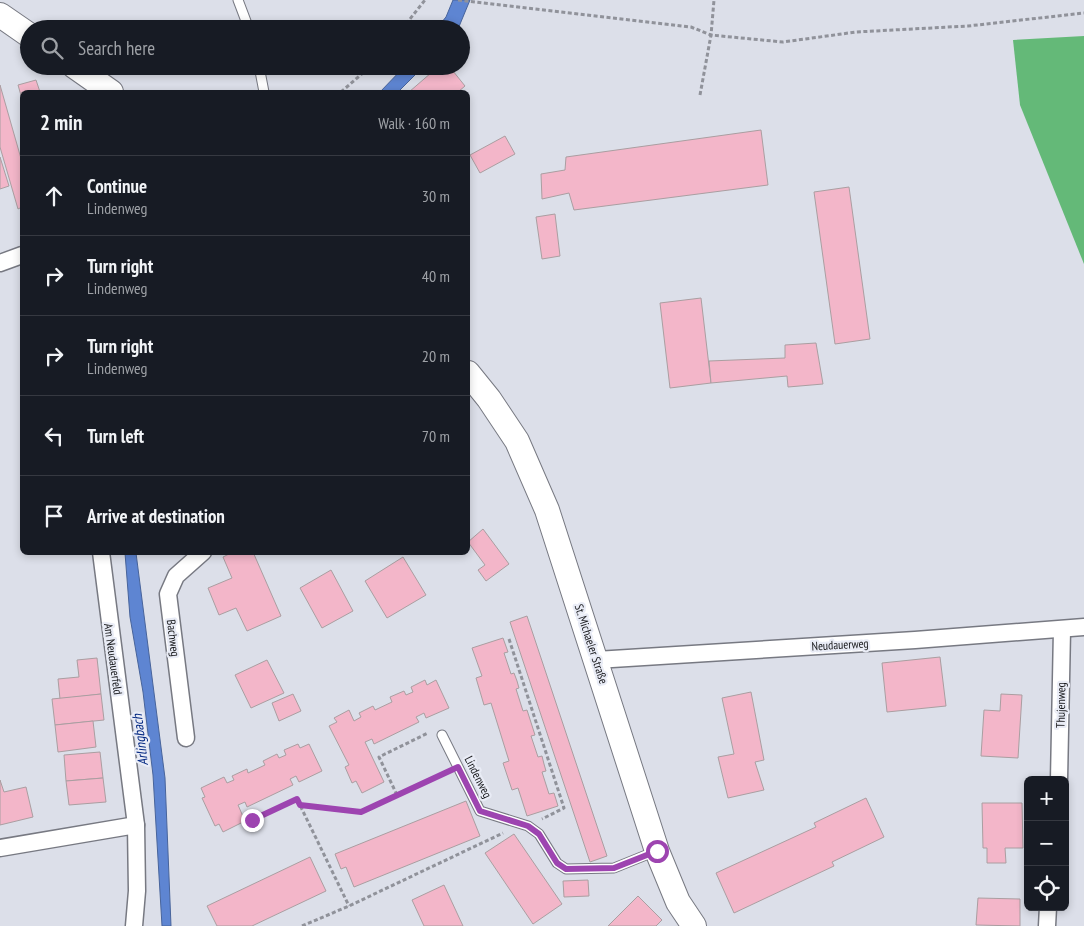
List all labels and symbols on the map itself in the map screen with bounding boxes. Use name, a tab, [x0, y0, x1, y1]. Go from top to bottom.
street label: St. Michaeler Straße	[572, 602, 611, 686]
street label: Bachweg	[164, 619, 183, 657]
street label: Am Neudauerfeld	[101, 622, 126, 696]
street label: Neudauerweg	[811, 636, 869, 653]
street label: Thujenweg	[1053, 682, 1068, 728]
water label: Arlingbach	[128, 712, 152, 767]
street label: Lindenweg	[461, 753, 495, 800]
route end	[241, 809, 264, 832]
route start	[646, 840, 669, 863]

